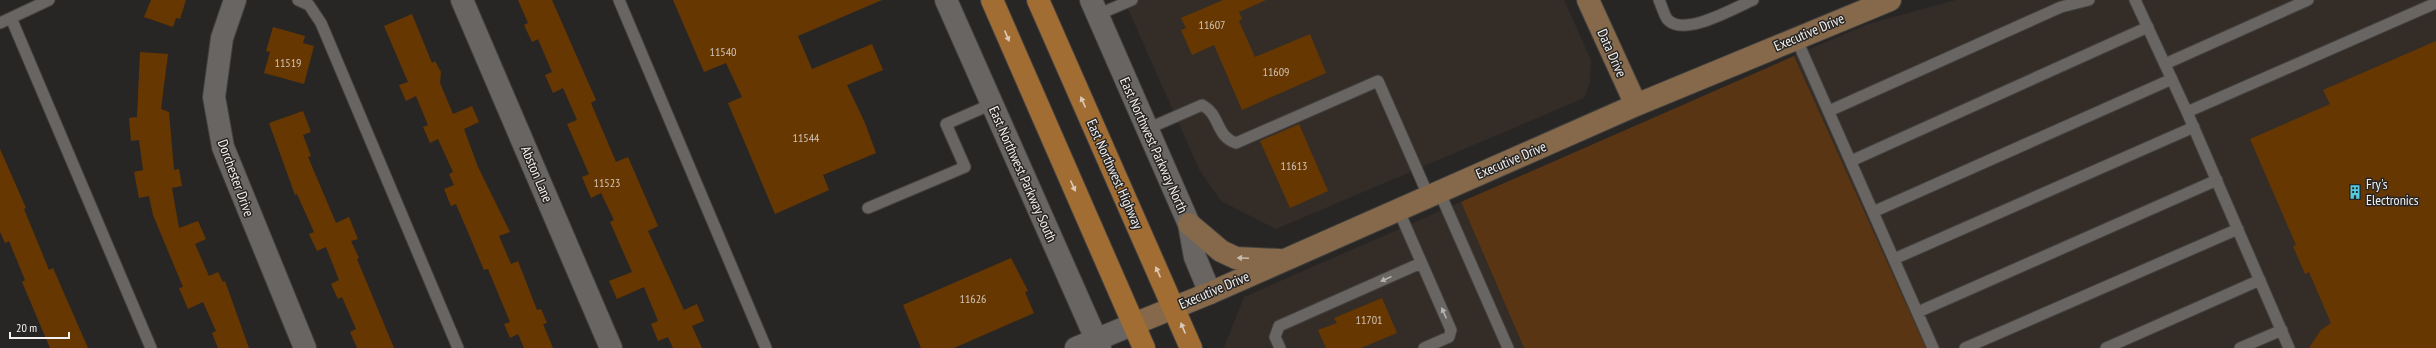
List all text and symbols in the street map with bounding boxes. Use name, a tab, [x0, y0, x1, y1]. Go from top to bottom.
street label: Executive Drive	[1771, 9, 1847, 55]
house number: 11607	[1198, 17, 1226, 32]
street label: Data Drive	[1593, 26, 1631, 80]
one-way arrow	[1005, 30, 1011, 42]
house number: 11540	[709, 44, 737, 59]
house number: 11519	[274, 55, 302, 70]
house number: 11609	[1262, 64, 1290, 79]
street label: East Northwest Parkway North	[1116, 74, 1192, 216]
one-way arrow	[1080, 96, 1086, 107]
street label: East Northwest Parkway South	[985, 103, 1061, 245]
street label: East Northwest Highway	[1083, 116, 1148, 232]
house number: 11544	[792, 130, 820, 145]
street label: Dorchester Drive	[214, 137, 258, 219]
street label: Executive Drive	[1473, 137, 1549, 183]
street label: Abston Lane	[517, 143, 557, 205]
house number: 11613	[1280, 158, 1308, 173]
house number: 11523	[593, 175, 621, 190]
place label: Fry's Electronics	[2366, 175, 2419, 209]
one-way arrow	[1070, 180, 1076, 192]
building icon: Fry's Electronics	[2347, 184, 2363, 200]
one-way arrow	[1237, 255, 1249, 262]
one-way arrow	[1155, 266, 1161, 277]
street label: Executive Drive	[1176, 267, 1252, 313]
one-way arrow	[1379, 276, 1391, 282]
house number: 11626	[959, 291, 987, 306]
one-way arrow	[1441, 307, 1447, 319]
house number: 11701	[1355, 312, 1383, 327]
scale bar	[10, 314, 69, 340]
text: 20 m	[16, 320, 37, 335]
one-way arrow	[1179, 321, 1185, 333]

